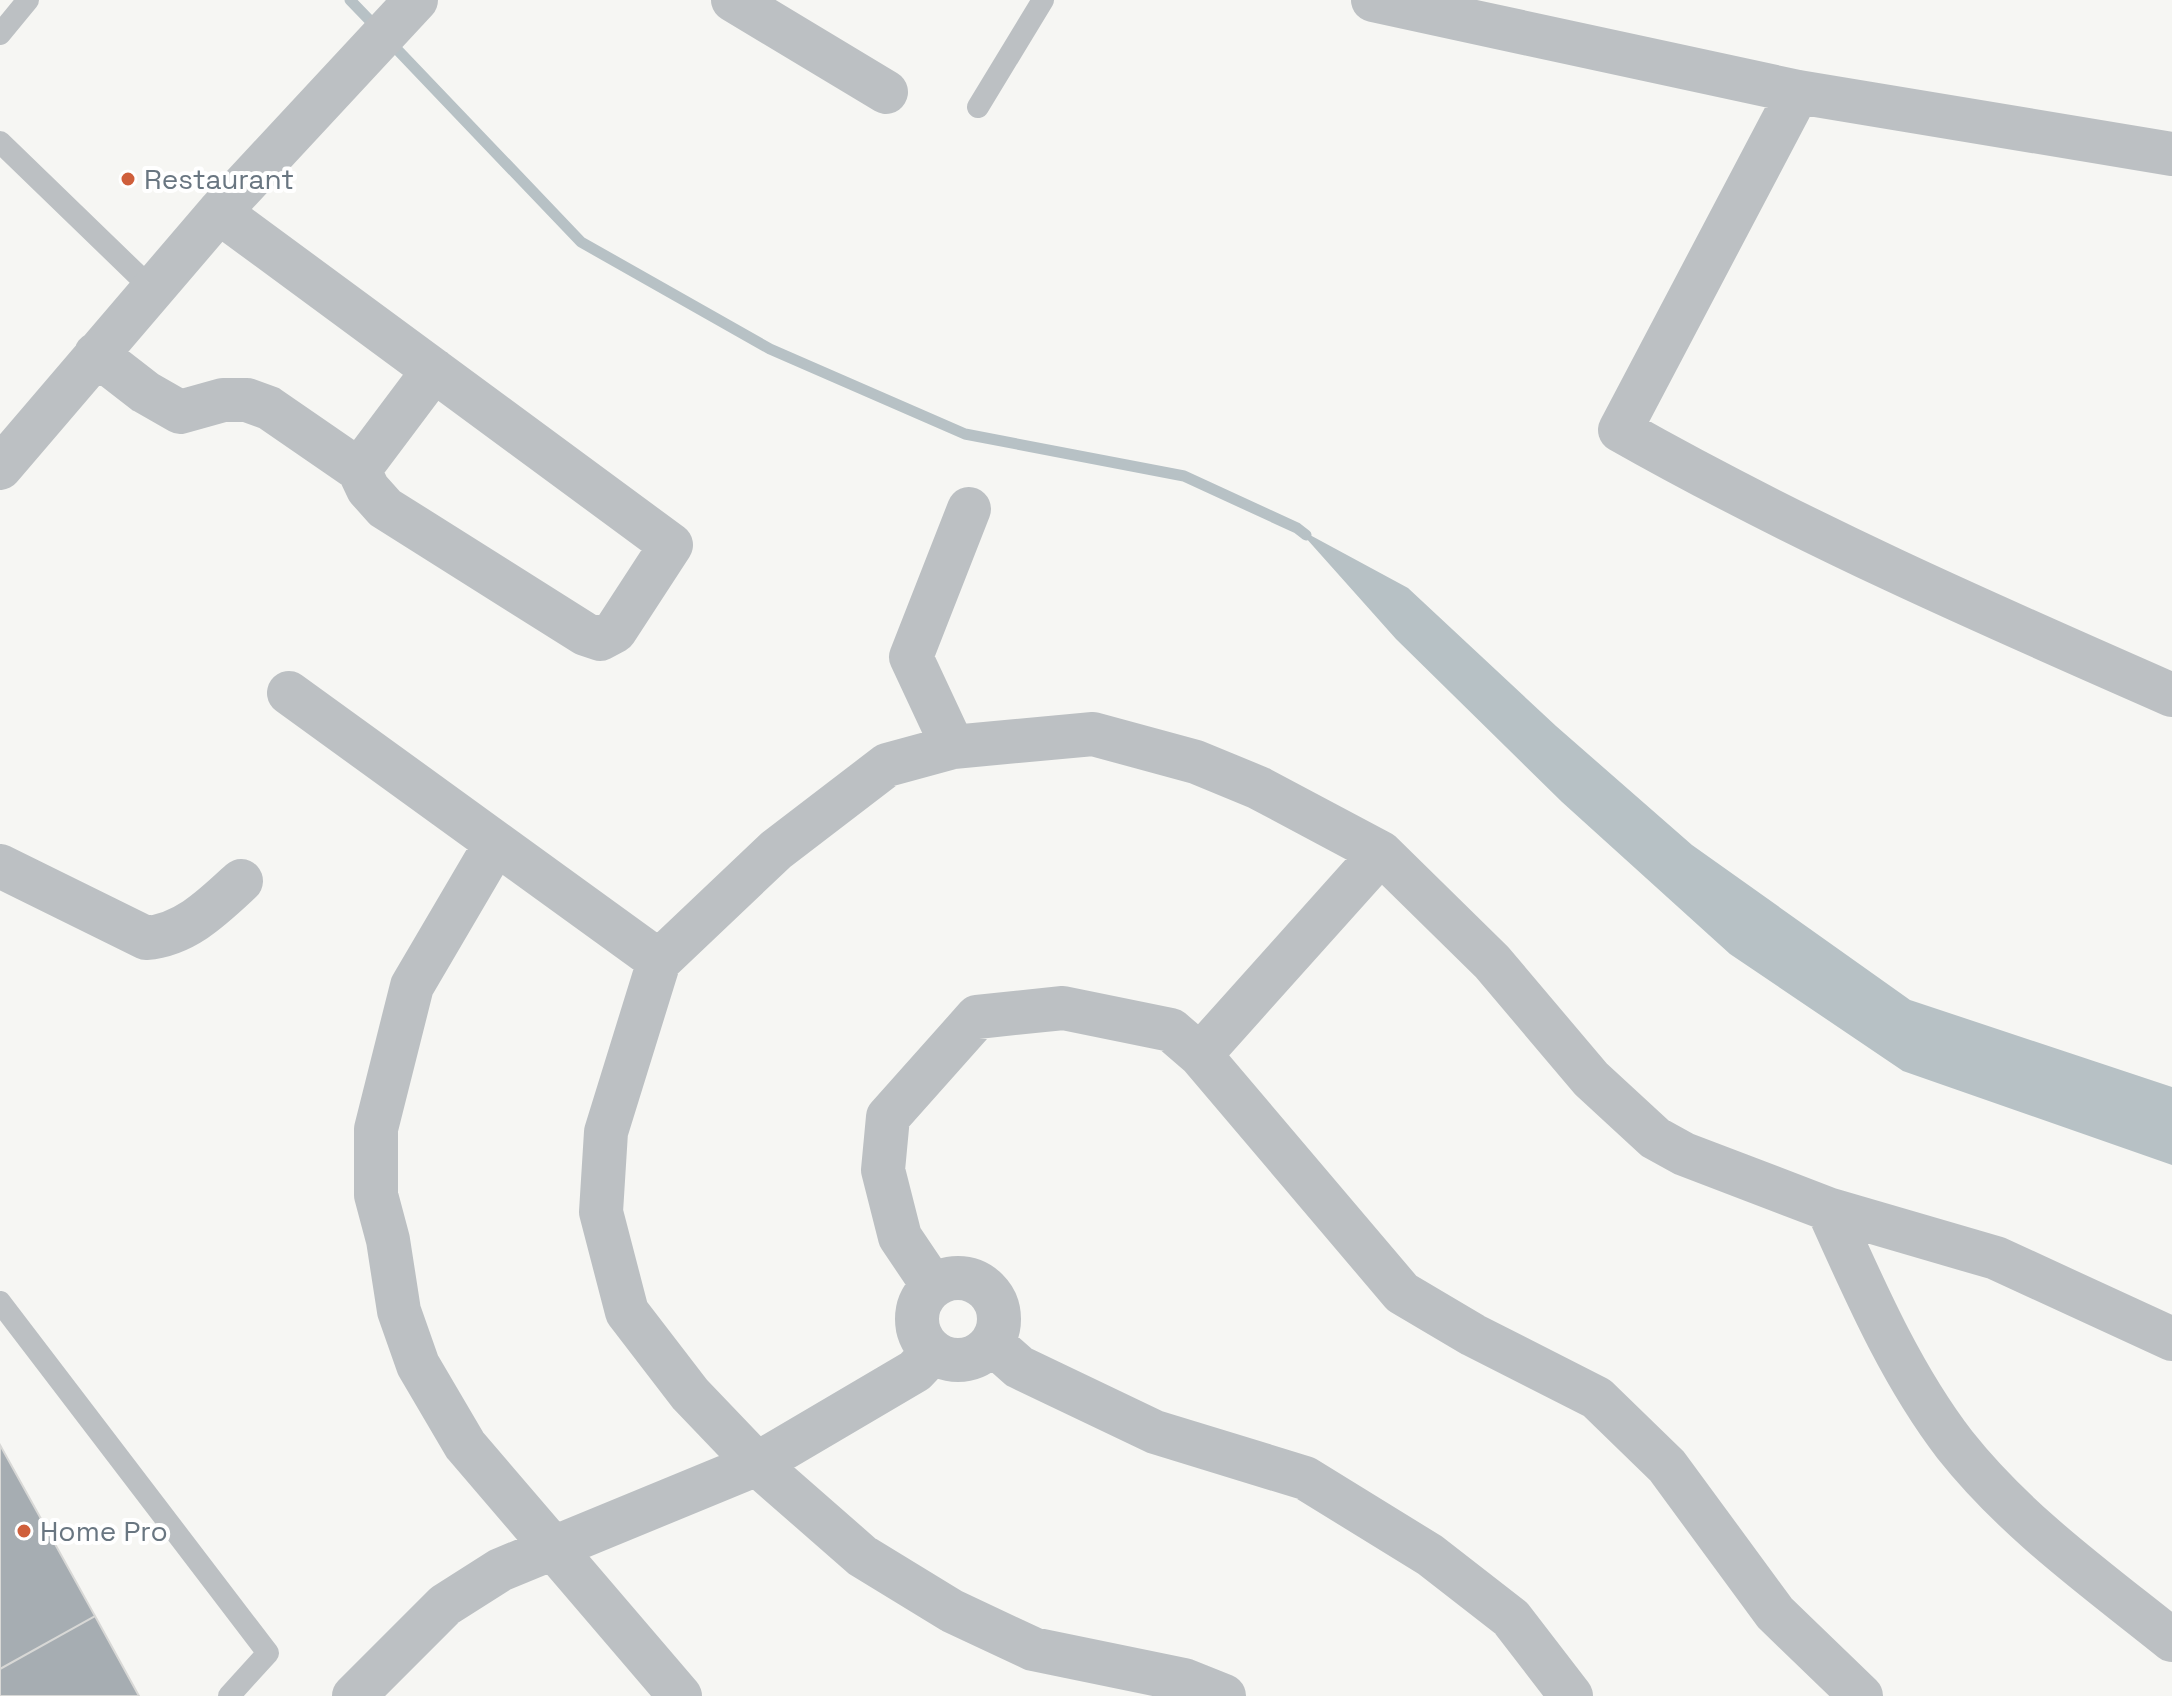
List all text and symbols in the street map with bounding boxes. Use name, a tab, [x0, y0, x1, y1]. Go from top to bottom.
place label: Restaurant	[144, 161, 294, 197]
marker: Restaurant	[119, 170, 137, 188]
place label: Home Pro	[40, 1513, 168, 1549]
marker: Home Pro	[15, 1522, 33, 1540]

